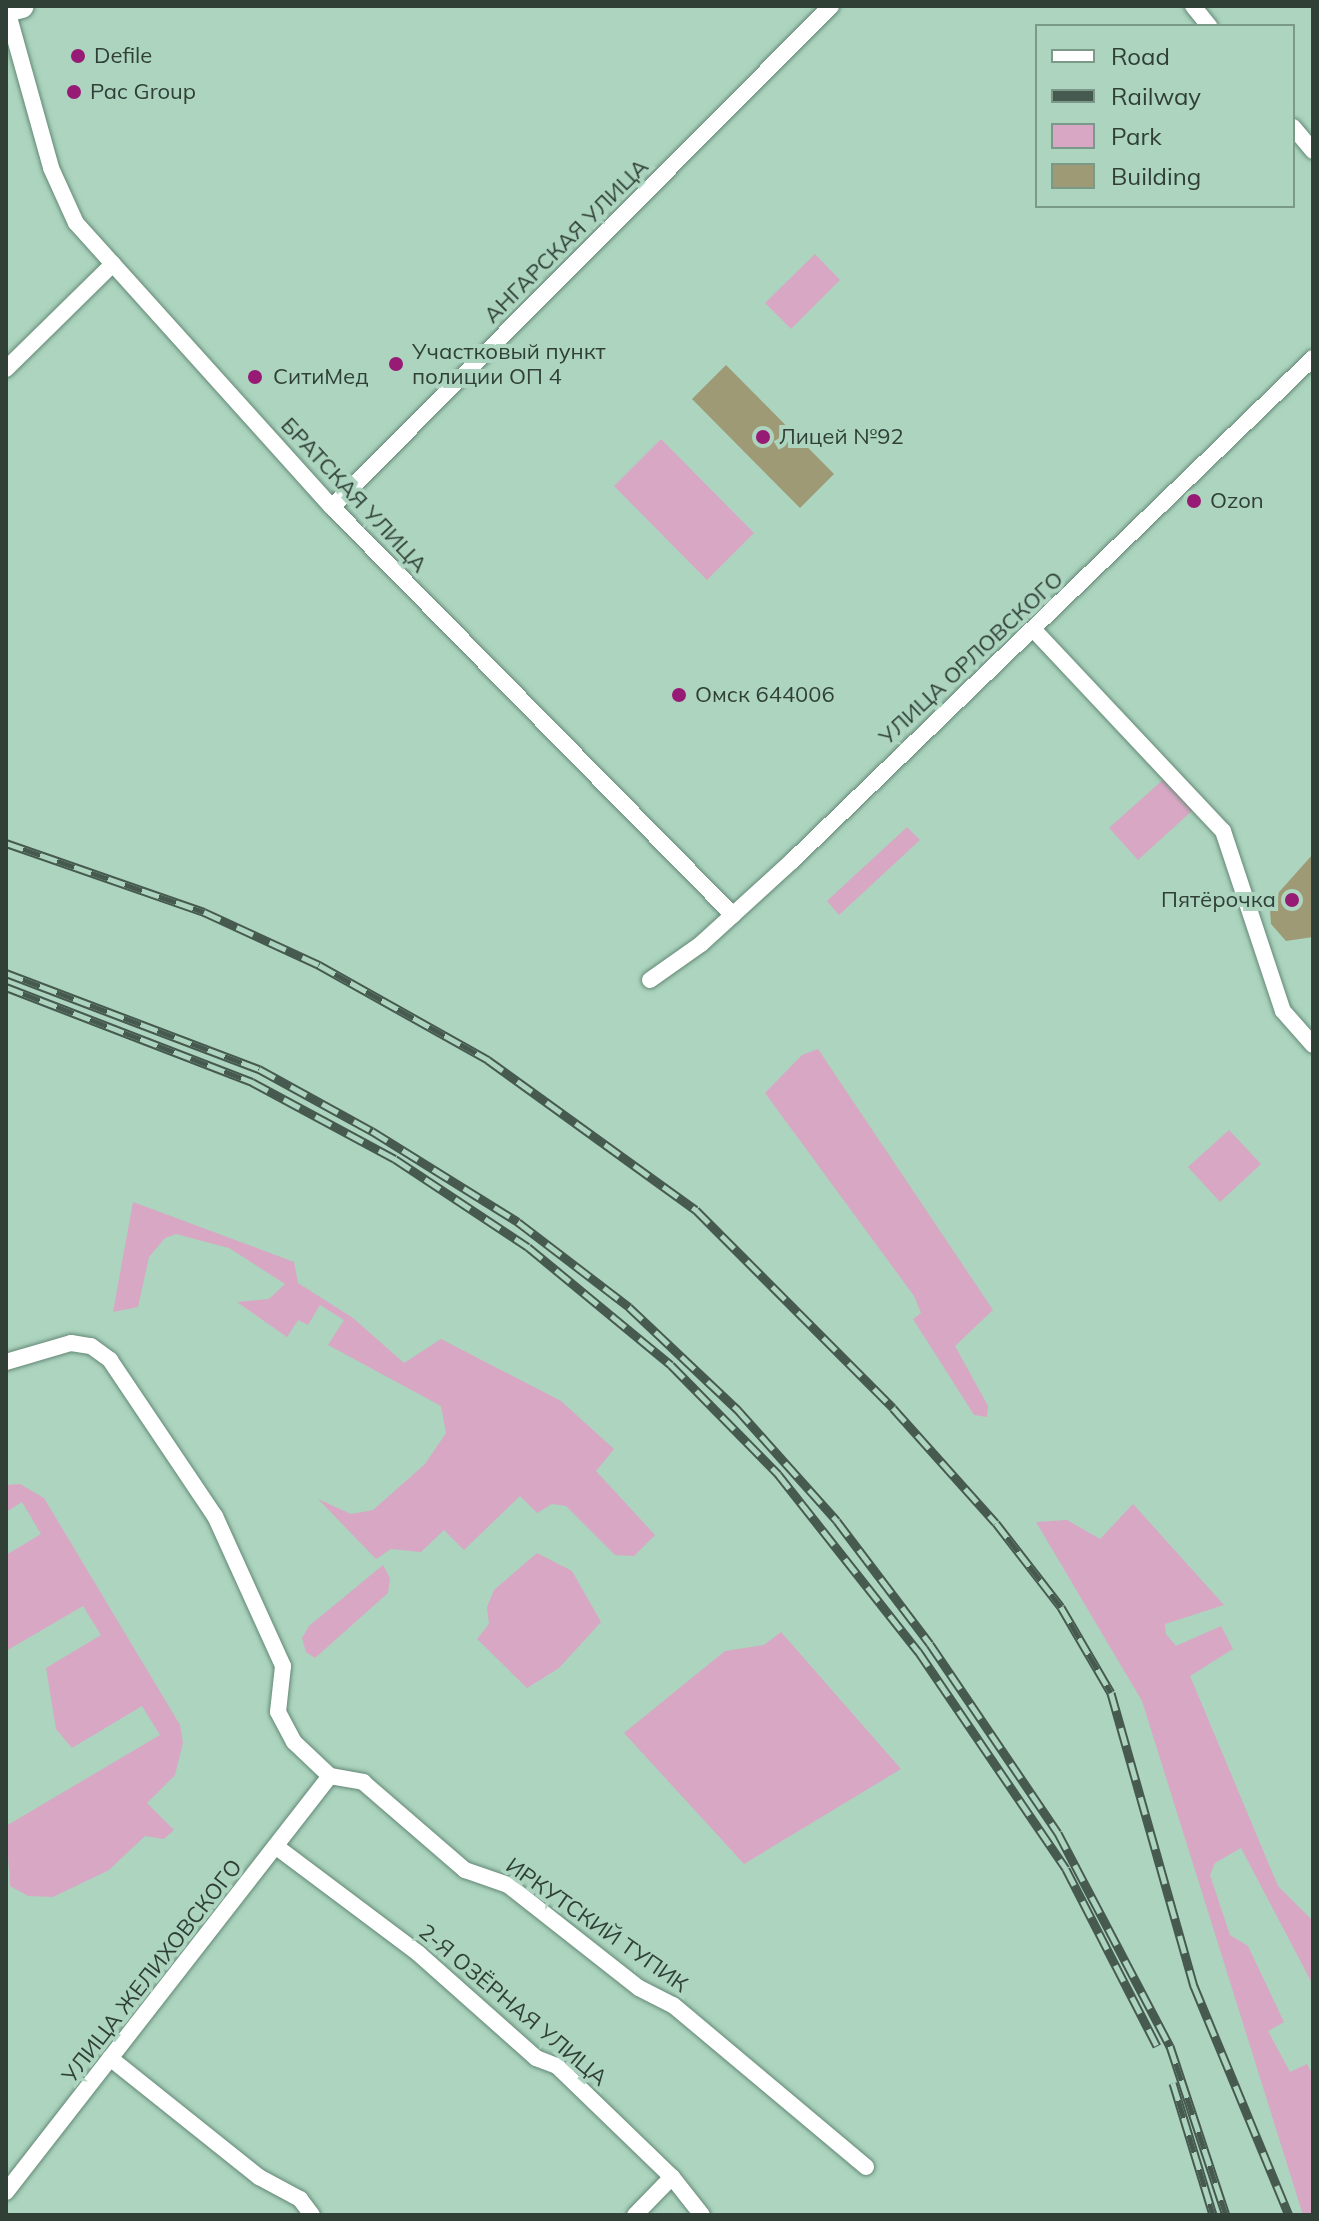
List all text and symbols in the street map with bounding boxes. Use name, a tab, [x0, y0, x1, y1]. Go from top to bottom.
legend	[1035, 24, 1295, 208]
text: Road	[1111, 41, 1170, 71]
place label: Defile	[94, 43, 152, 69]
marker: Defile	[69, 47, 87, 65]
place label: Pac Group	[90, 79, 196, 105]
text: Railway	[1111, 81, 1201, 111]
marker: Pac Group	[65, 83, 83, 101]
text: Park	[1111, 121, 1162, 151]
street label: АНГАРСКАЯ УЛИЦА	[478, 153, 654, 329]
text: Building	[1111, 161, 1201, 191]
place label: Участковый пункт полиции ОП 4	[412, 338, 606, 390]
marker: Участковый пункт полиции ОП 4	[387, 355, 405, 373]
place label: СитиМед	[273, 364, 369, 390]
marker: СитиМед	[244, 366, 266, 388]
street label: БРАТСКАЯ УЛИЦА	[275, 412, 433, 578]
place label: Лицей №92	[779, 424, 904, 450]
marker: Лицей №92	[754, 428, 772, 446]
place label: Ozon	[1210, 488, 1264, 514]
marker: Ozon	[1185, 492, 1203, 510]
street label: УЛИЦА ОРЛОВСКОГО	[874, 566, 1068, 750]
place label: Омск 644006	[695, 682, 835, 708]
marker: Омск 644006	[670, 686, 688, 704]
place label: Пятёрочка	[1161, 887, 1276, 913]
marker: Пятёрочка	[1283, 891, 1301, 909]
street label: ИРКУТСКИЙ ТУПИК	[501, 1852, 693, 1998]
street label: УЛИЦА ЖЕЛИХОВСКОГО	[56, 1854, 248, 2088]
street label: 2-Я ОЗЁРНАЯ УЛИЦА	[413, 1919, 613, 2091]

